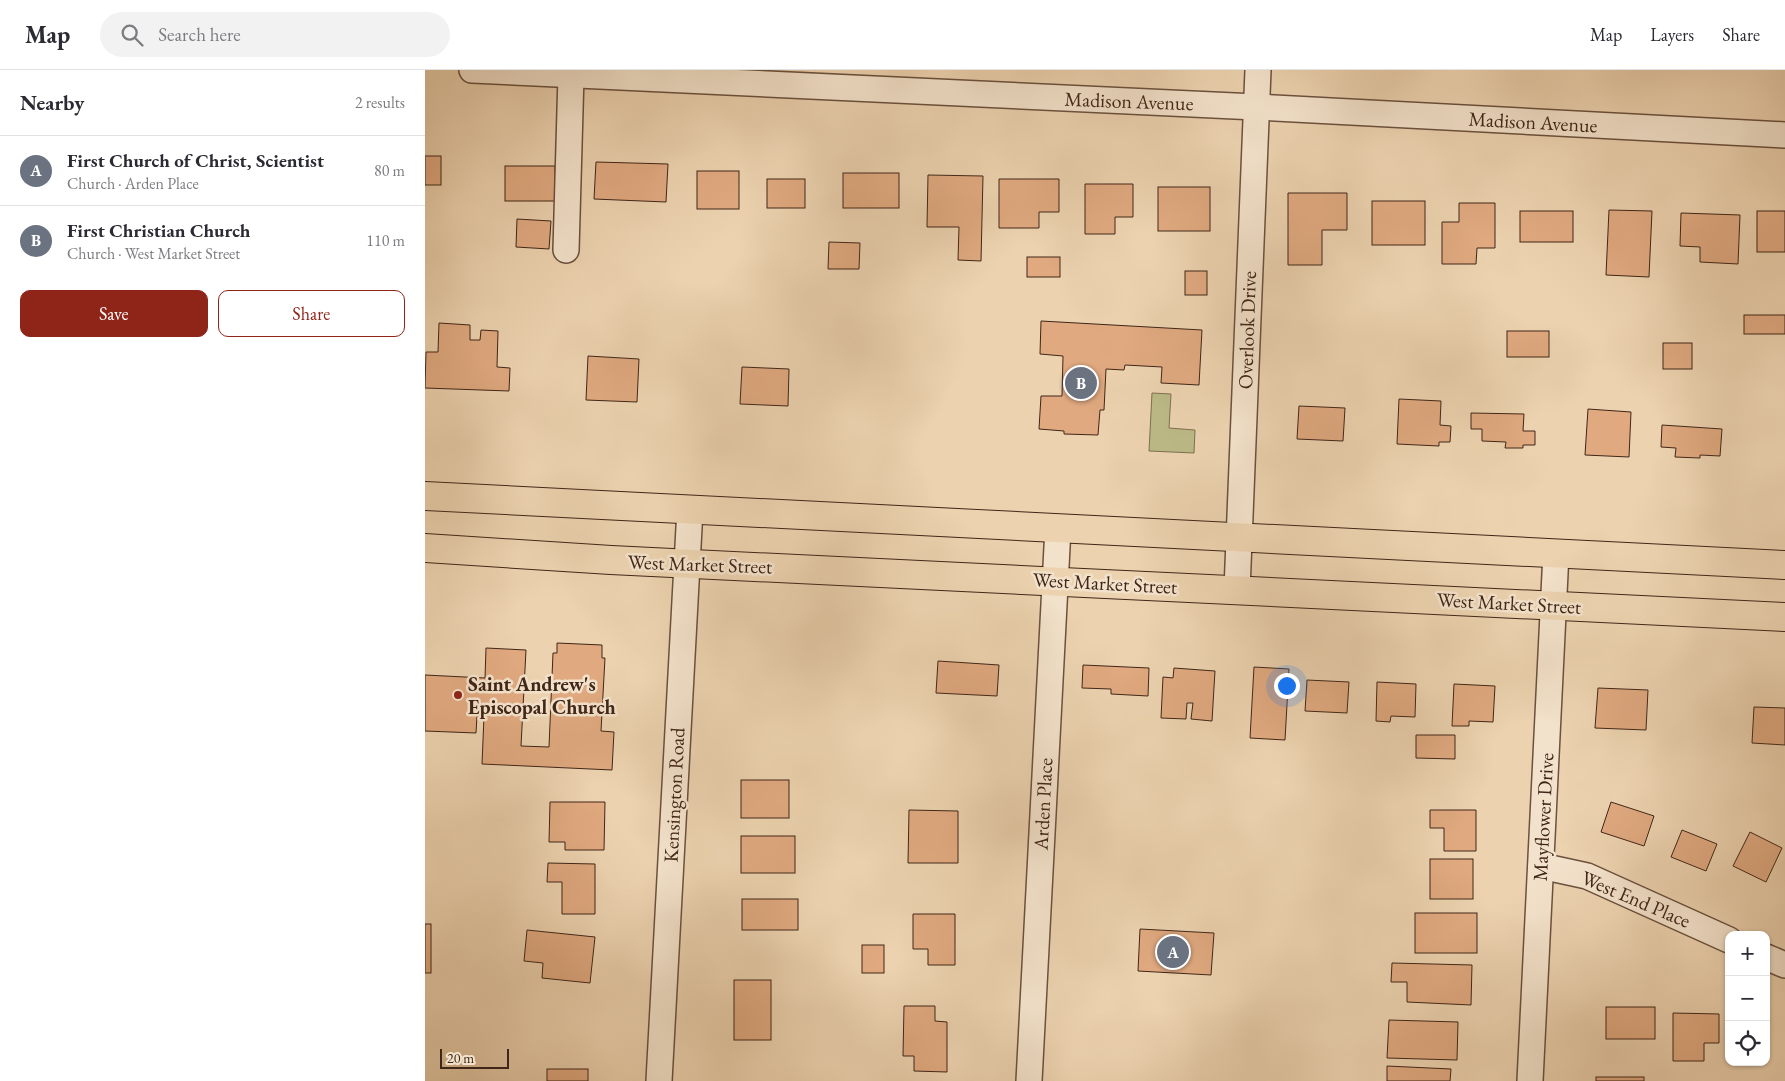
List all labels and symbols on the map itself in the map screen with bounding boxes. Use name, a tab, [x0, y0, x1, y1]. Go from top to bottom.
street label: Madison Avenue	[1064, 86, 1194, 116]
street label: Madison Avenue	[1468, 106, 1598, 138]
street label: Overlook Drive	[1232, 270, 1262, 390]
pin: B	[1065, 364, 1097, 402]
street label: West Market Street	[627, 548, 773, 580]
street label: West Market Street	[1032, 566, 1179, 600]
street label: West Market Street	[1436, 586, 1583, 620]
place label: Saint Andrew's Episcopal Church	[468, 671, 616, 720]
your location	[1274, 673, 1300, 699]
marker: Saint Andrew's Episcopal Church	[452, 689, 464, 701]
street label: Kensington Road	[657, 726, 691, 863]
street label: Mayflower Drive	[1527, 752, 1559, 882]
street label: Arden Place	[1028, 757, 1058, 852]
street label: West End Place	[1577, 864, 1695, 934]
pin: A	[1157, 933, 1189, 971]
scale bar	[440, 1046, 509, 1069]

